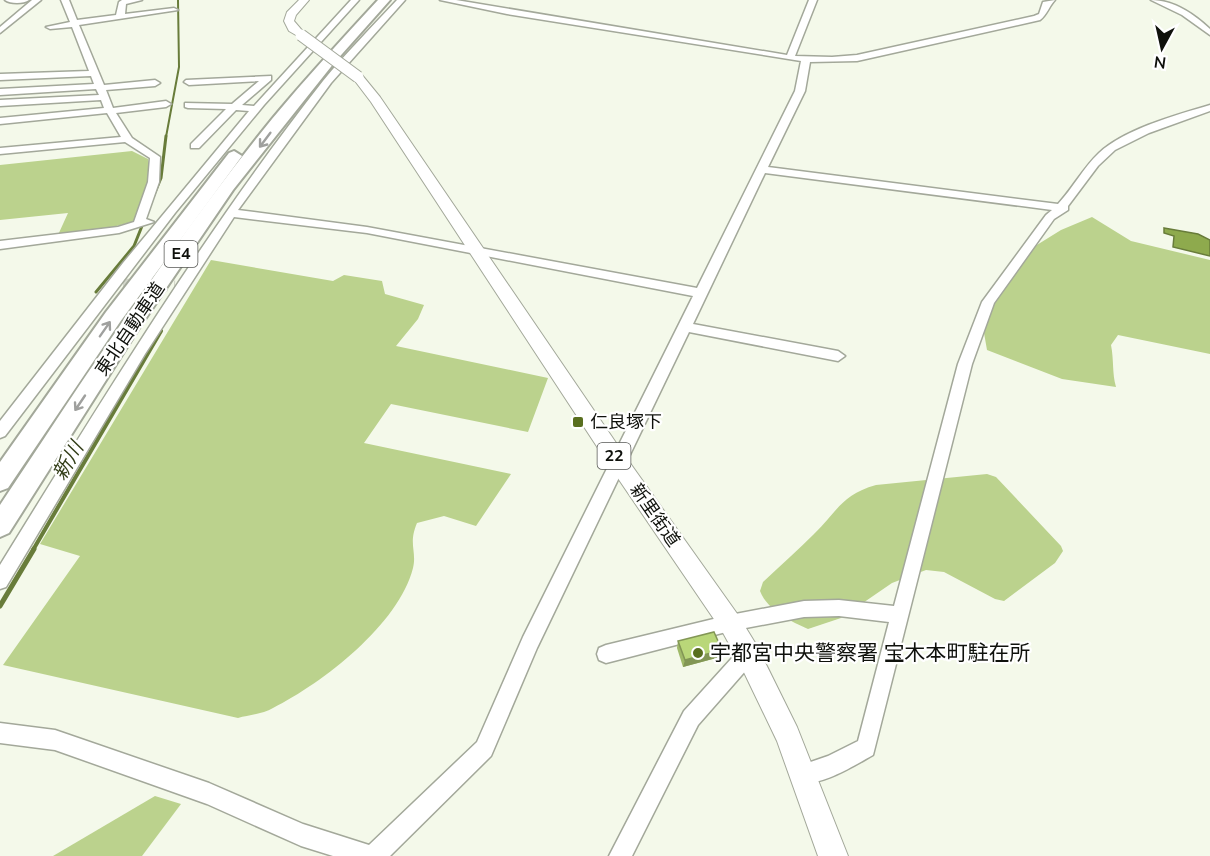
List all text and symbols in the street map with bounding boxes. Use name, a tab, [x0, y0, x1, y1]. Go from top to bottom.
north arrow	[1132, 18, 1192, 78]
text: N	[1153, 50, 1168, 74]
one-way arrow	[258, 132, 271, 148]
road number: E4	[164, 241, 198, 267]
street label: 東北自動車道	[90, 278, 170, 380]
one-way arrow	[99, 322, 111, 338]
one-way arrow	[74, 394, 86, 411]
place label: 仁良塚下	[590, 410, 662, 434]
marker: 仁良塚下	[571, 415, 585, 429]
water label: 新川	[46, 435, 91, 485]
road number: 22	[598, 443, 630, 469]
street label: 新里街道	[625, 479, 685, 551]
place label: 宇都宮中央警察署 宝木本町駐在所	[710, 639, 1030, 667]
marker: 宇都宮中央警察署 宝木本町駐在所	[691, 646, 705, 660]

